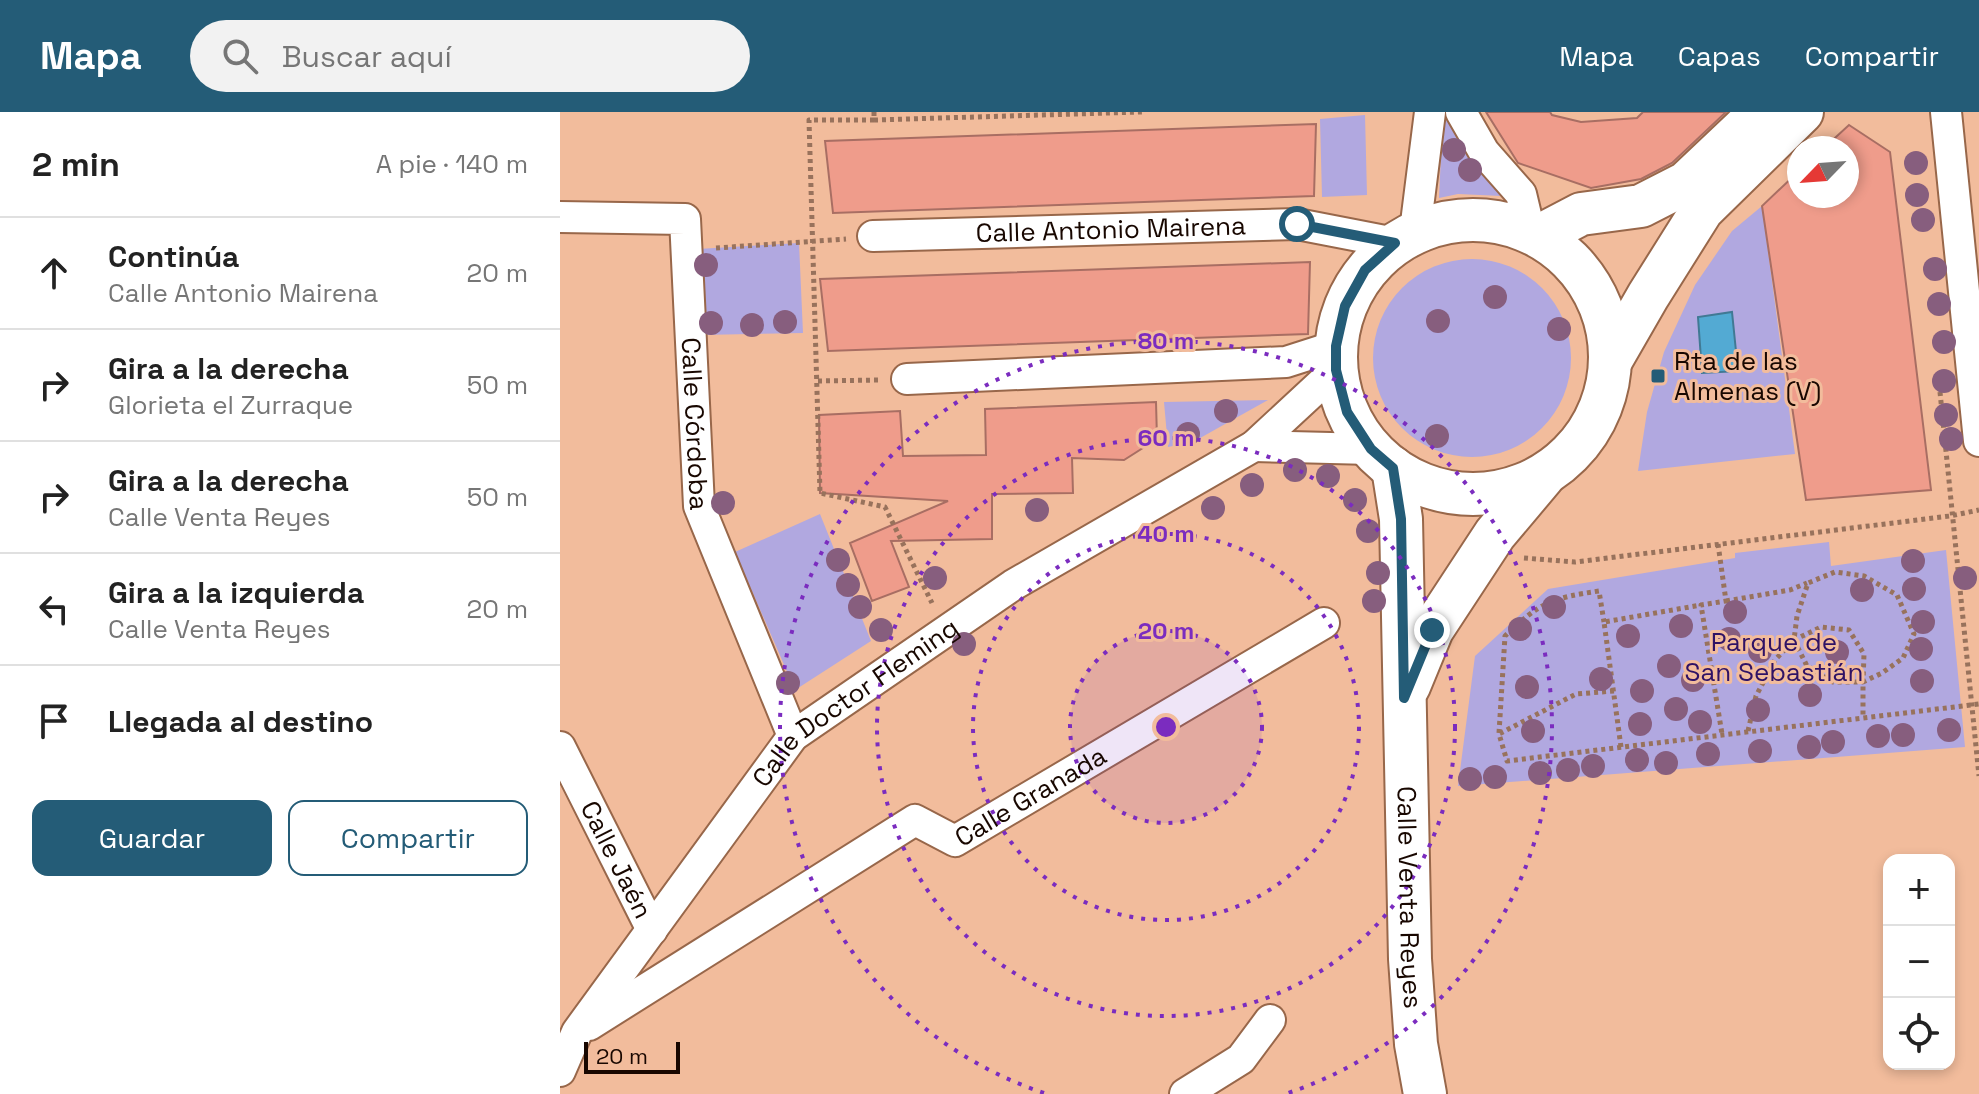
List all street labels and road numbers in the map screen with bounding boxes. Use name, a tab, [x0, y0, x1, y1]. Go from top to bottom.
street label: Calle Antonio Mairena	[975, 208, 1247, 250]
street label: Calle Córdoba	[674, 336, 716, 511]
street label: Calle Doctor Fleming	[744, 610, 965, 794]
street label: Calle Granada	[949, 738, 1113, 854]
street label: Calle Venta Reyes	[1389, 786, 1430, 1010]
street label: Calle Jaén	[573, 795, 660, 924]

